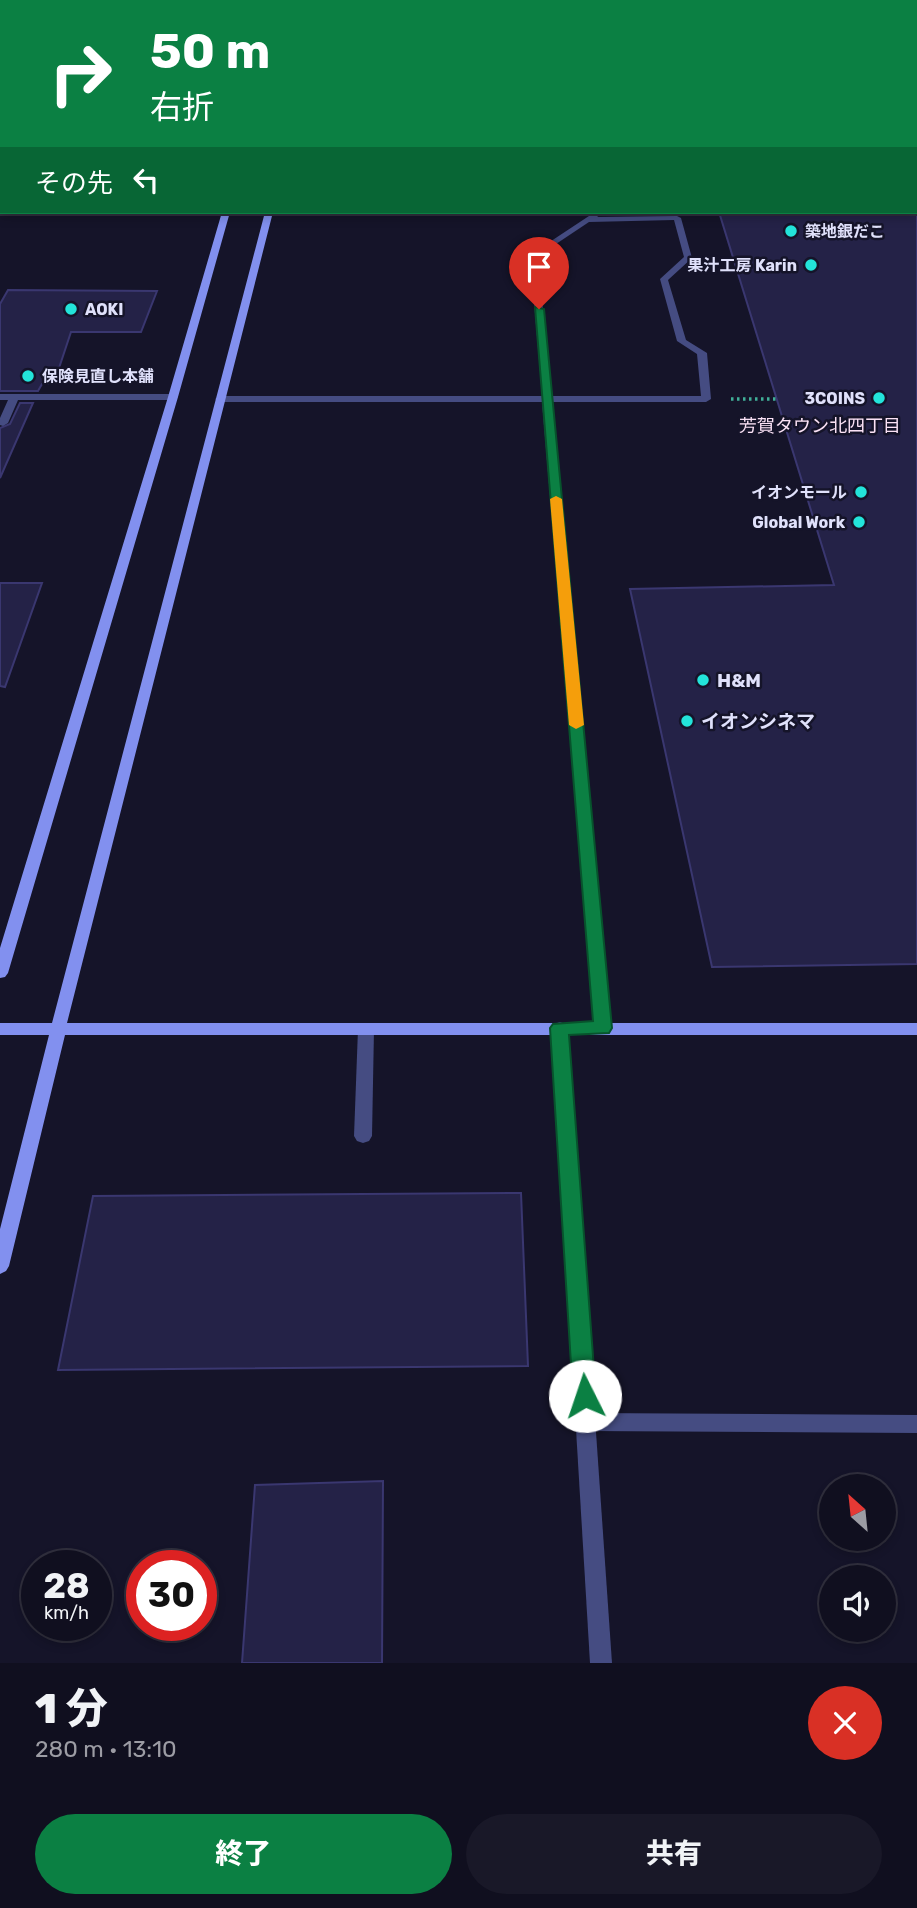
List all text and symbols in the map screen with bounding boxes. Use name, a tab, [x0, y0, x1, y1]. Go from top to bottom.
text: 50 m	[150, 22, 270, 80]
icon: right	[35, 28, 126, 119]
text: 右折	[150, 88, 214, 126]
icon: left	[127, 161, 165, 199]
text: その先	[35, 168, 113, 199]
place label: 築地銀だこ	[805, 222, 885, 241]
marker: 築地銀だこ	[783, 223, 799, 239]
pin	[509, 237, 569, 309]
icon: arrive	[520, 248, 558, 286]
place label: 果汁工房 Karin	[688, 256, 797, 275]
marker: 果汁工房 Karin	[803, 257, 819, 273]
place label: AOKI	[85, 300, 123, 319]
marker: AOKI	[63, 301, 79, 317]
place label: 保険見直し本舗	[42, 367, 154, 386]
marker: 保険見直し本舗	[20, 368, 36, 384]
place label: 3COINS	[805, 389, 865, 408]
marker: 3COINS	[871, 390, 887, 406]
district label: 芳賀タウン北四丁目	[739, 415, 901, 437]
place label: イオンモール	[751, 483, 847, 502]
marker: イオンモール	[853, 484, 869, 500]
place label: Global Work	[752, 513, 846, 532]
marker: Global Work	[851, 514, 867, 530]
place label: H&M	[717, 669, 761, 692]
marker: H&M	[695, 672, 711, 688]
place label: イオンシネマ	[701, 710, 815, 733]
marker: イオンシネマ	[679, 713, 695, 729]
position arrow	[548, 1359, 622, 1433]
north arrow	[819, 1474, 896, 1550]
map controls	[819, 1474, 896, 1642]
speed limit sign: 30	[126, 1550, 217, 1641]
text: 28	[43, 1565, 90, 1607]
button: sound	[819, 1565, 896, 1642]
text: km/h	[44, 1602, 89, 1624]
text: 1 分	[35, 1684, 108, 1734]
button: close	[808, 1686, 882, 1760]
text: 280 m · 13:10	[35, 1735, 177, 1763]
button: 終了	[35, 1814, 452, 1894]
button: 共有	[466, 1814, 882, 1894]

